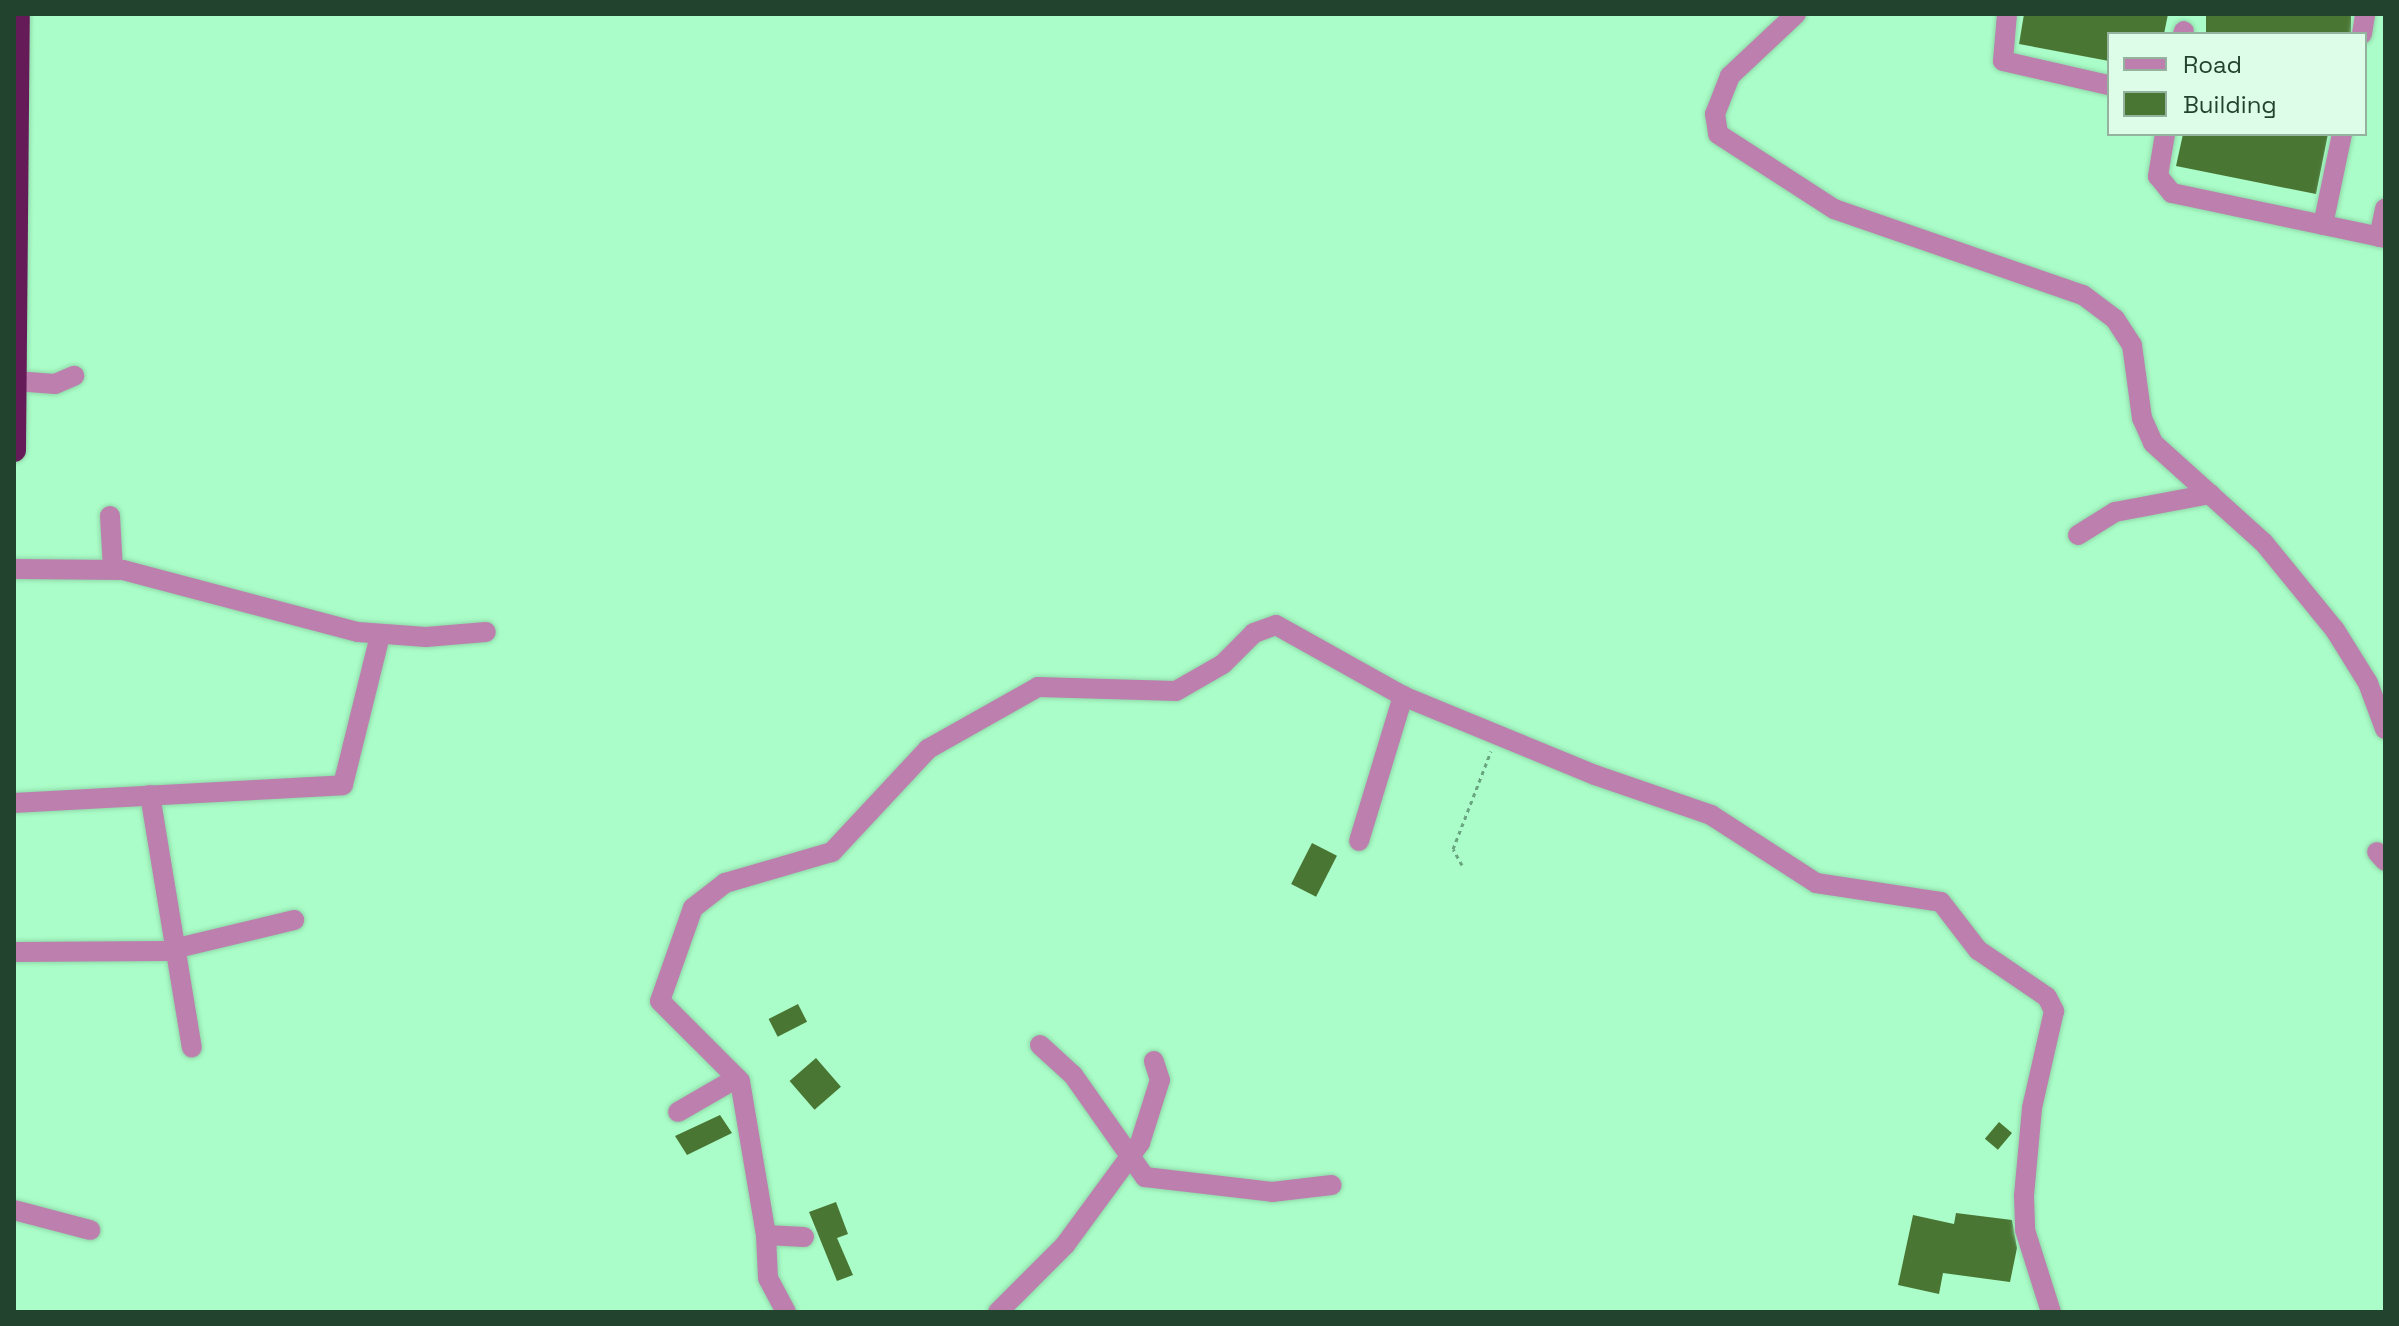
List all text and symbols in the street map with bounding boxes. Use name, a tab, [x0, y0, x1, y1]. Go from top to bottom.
legend	[2107, 32, 2367, 136]
text: Road	[2183, 49, 2242, 80]
text: Building	[2183, 89, 2277, 120]

